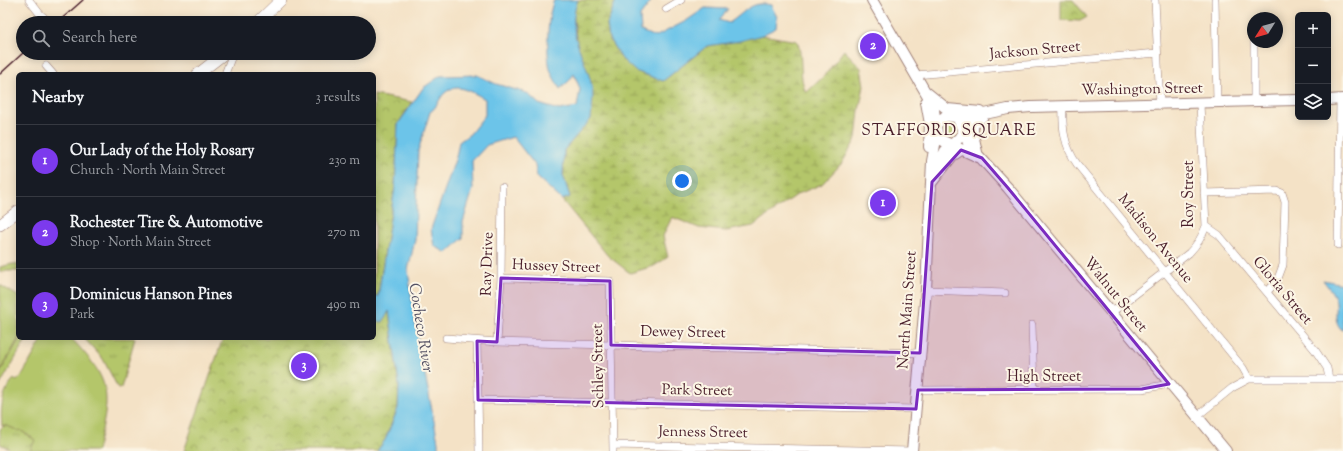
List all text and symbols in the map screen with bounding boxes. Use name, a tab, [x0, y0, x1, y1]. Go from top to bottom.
north arrow	[1247, 12, 1283, 48]
map controls	[1295, 12, 1331, 120]
button: +	[1295, 12, 1331, 48]
search box	[16, 16, 376, 60]
icon: search	[30, 27, 52, 49]
text: Search here	[62, 28, 137, 49]
pin: 2	[860, 31, 886, 61]
street label: Jackson Street	[988, 37, 1081, 66]
button: −	[1295, 48, 1331, 84]
street label: Washington Street	[1081, 78, 1203, 102]
button: layers	[1295, 84, 1331, 120]
text: Nearby	[32, 86, 84, 110]
text: 3 results	[315, 89, 360, 107]
district label: STAFFORD SQUARE	[861, 120, 1037, 143]
text: Our Lady of the Holy Rosary	[70, 141, 254, 162]
text: 1	[43, 152, 47, 170]
text: 230 m	[328, 152, 360, 170]
street label: Roy Street	[1179, 160, 1200, 228]
text: Church · North Main Street	[70, 162, 225, 180]
your location	[672, 171, 692, 191]
pin: 1	[870, 188, 896, 218]
street label: Madison Avenue	[1112, 190, 1198, 288]
text: Rochester Tire & Automotive	[70, 213, 263, 234]
text: 2	[42, 224, 48, 242]
text: 270 m	[327, 224, 360, 242]
street label: Ray Drive	[476, 232, 500, 296]
text: Shop · North Main Street	[70, 234, 211, 252]
street label: North Main Street	[893, 250, 923, 370]
street label: Gloria Street	[1247, 252, 1317, 330]
street label: Walnut Street	[1078, 253, 1152, 337]
street label: Hussey Street	[511, 255, 601, 279]
water label: Cocheco River	[402, 282, 438, 375]
text: Dominicus Hanson Pines	[70, 285, 232, 306]
text: 3	[42, 296, 48, 314]
text: 490 m	[327, 296, 360, 314]
text: Park	[70, 306, 95, 324]
street label: Dewey Street	[640, 322, 726, 344]
street label: Schley Street	[588, 323, 610, 409]
pin: 3	[291, 351, 317, 381]
street label: High Street	[1007, 367, 1081, 388]
street label: Park Street	[662, 380, 732, 402]
street label: Jenness Street	[657, 422, 748, 444]

